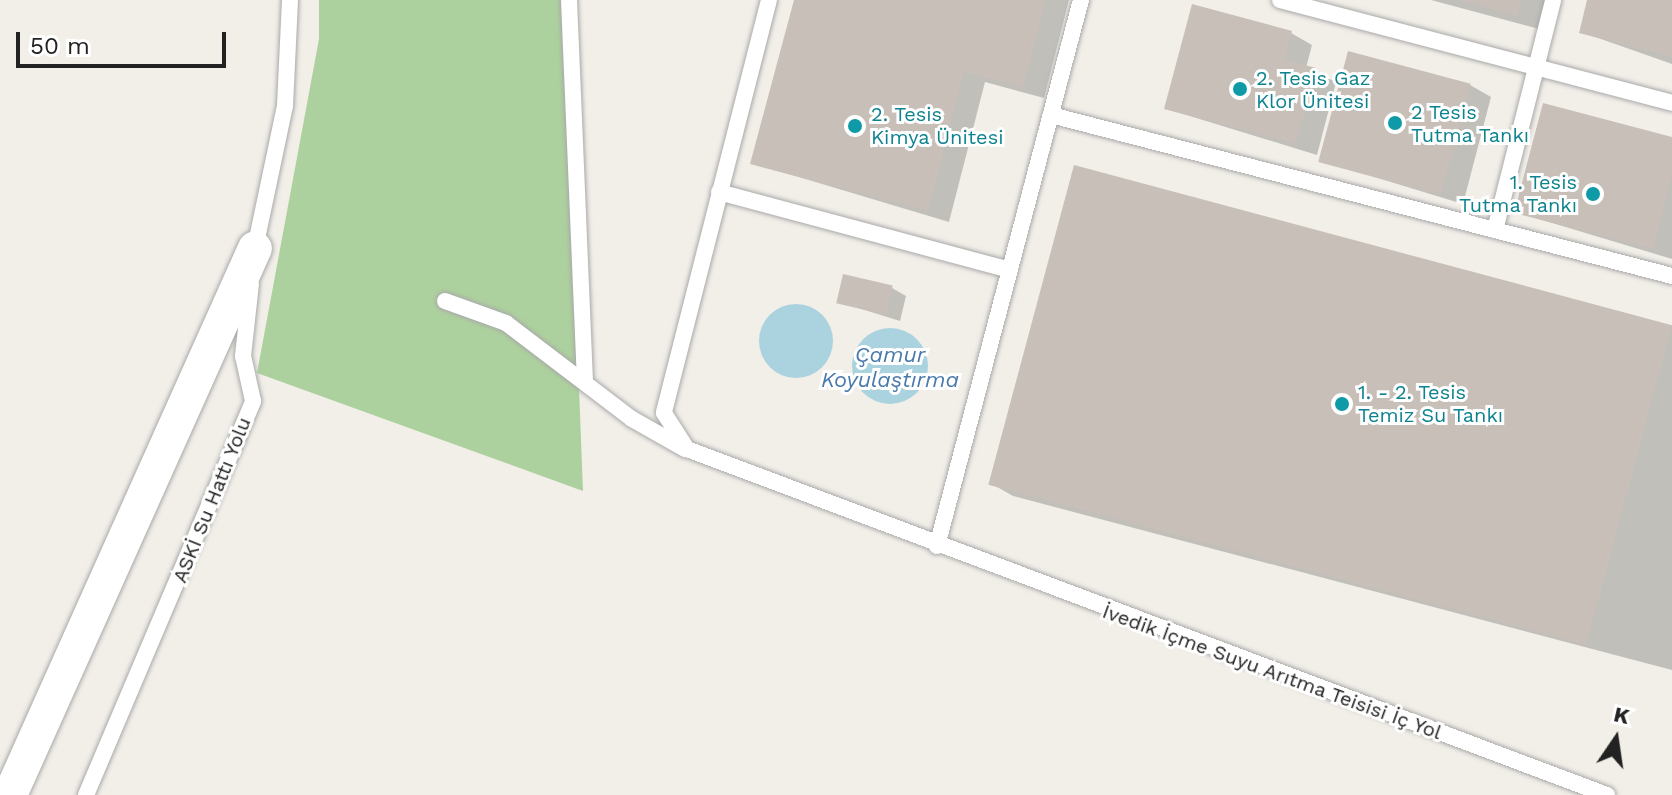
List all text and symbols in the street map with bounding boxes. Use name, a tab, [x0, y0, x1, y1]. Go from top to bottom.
scale bar	[20, 16, 230, 66]
text: 50 m	[30, 32, 90, 60]
place label: 2. Tesis Gaz Klor Ünitesi	[1256, 66, 1371, 113]
marker: 2. Tesis Gaz Klor Ünitesi	[1231, 80, 1249, 98]
place label: 2 Tesis Tutma Tankı	[1411, 100, 1530, 147]
place label: 2. Tesis Kimya Ünitesi	[871, 102, 1004, 149]
marker: 2 Tesis Tutma Tankı	[1386, 114, 1404, 132]
marker: 2. Tesis Kimya Ünitesi	[846, 117, 864, 135]
place label: 1. Tesis Tutma Tankı	[1458, 170, 1577, 217]
marker: 1. Tesis Tutma Tankı	[1584, 185, 1602, 203]
water label: Çamur Koyulaştırma	[821, 341, 959, 392]
place label: 1. - 2. Tesis Temiz Su Tankı	[1358, 380, 1504, 427]
marker: 1. - 2. Tesis Temiz Su Tankı	[1333, 395, 1351, 413]
street label: ASKİ Su Hattı Yolu	[168, 413, 256, 587]
street label: İvedik İçme Suyu Arıtma Teisisi İç Yol	[1098, 599, 1446, 745]
north arrow	[1576, 699, 1656, 779]
text: K	[1611, 701, 1632, 729]

